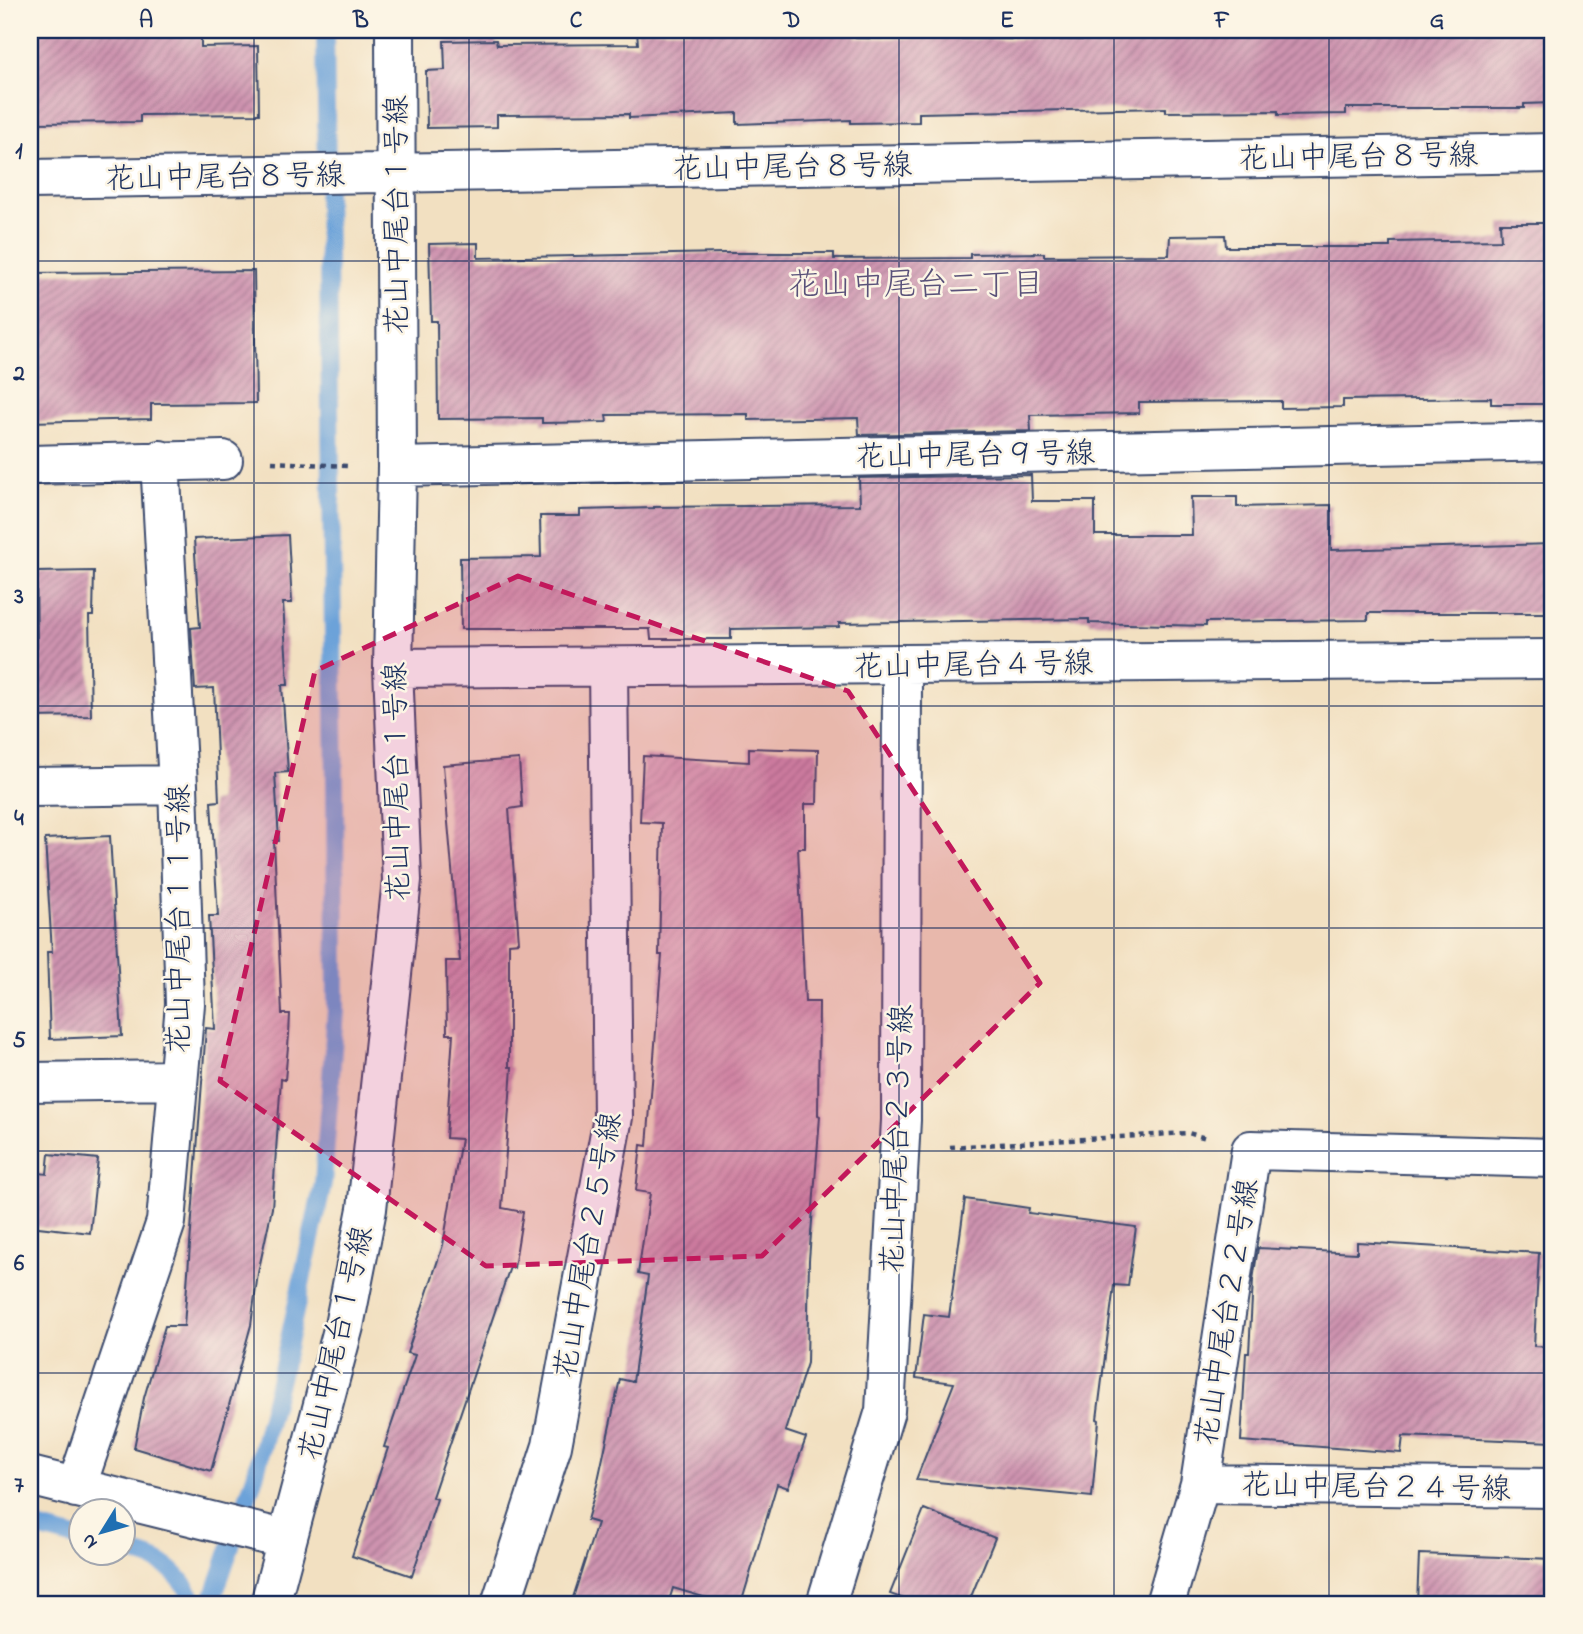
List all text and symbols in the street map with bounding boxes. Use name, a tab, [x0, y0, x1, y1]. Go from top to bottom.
text: A	[139, 5, 153, 38]
text: B	[352, 5, 369, 38]
text: C	[570, 5, 583, 38]
text: D	[783, 5, 800, 38]
text: E	[1000, 5, 1014, 38]
text: F	[1214, 5, 1230, 38]
text: G	[1430, 5, 1444, 38]
street label: 花山中尾台１号線	[377, 95, 421, 335]
street label: 花山中尾台８号線	[1238, 135, 1478, 183]
text: 1	[15, 136, 23, 169]
street label: 花山中尾台８号線	[672, 145, 912, 193]
street label: 花山中尾台８号線	[105, 155, 345, 203]
district label: 花山中尾台二丁目	[788, 263, 1044, 310]
text: 2	[12, 358, 25, 391]
street label: 花山中尾台９号線	[855, 433, 1095, 481]
text: 3	[13, 581, 24, 614]
street label: 花山中尾台４号線	[853, 643, 1093, 691]
street label: 花山中尾台１号線	[375, 662, 423, 902]
street label: 花山中尾台１１号線	[159, 784, 203, 1054]
text: 4	[14, 803, 24, 836]
street label: 花山中尾台２３号線	[872, 1003, 926, 1275]
text: 5	[12, 1025, 26, 1058]
street label: 花山中尾台２５号線	[545, 1109, 635, 1382]
street label: 花山中尾台２２号線	[1186, 1176, 1272, 1449]
street label: 花山中尾台１号線	[289, 1222, 386, 1466]
text: 6	[14, 1248, 25, 1281]
street label: 花山中尾台２４号線	[1241, 1465, 1511, 1513]
text: 7	[14, 1470, 24, 1503]
north arrow	[66, 1498, 136, 1568]
text: N	[76, 1527, 105, 1554]

